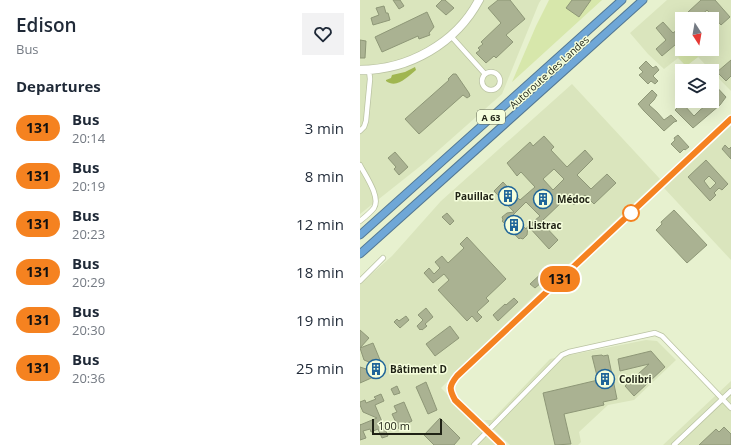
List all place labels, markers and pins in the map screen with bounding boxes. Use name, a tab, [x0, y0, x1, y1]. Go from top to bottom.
building icon: Pauillac	[497, 185, 519, 207]
building icon: Médoc	[532, 188, 554, 210]
place label: Pauillac	[455, 189, 494, 203]
place label: Médoc	[557, 192, 590, 206]
unlabelled marker	[622, 204, 640, 222]
building icon: Listrac	[503, 214, 525, 236]
place label: Listrac	[528, 218, 562, 232]
building icon: Bâtiment D	[365, 358, 387, 380]
place label: Bâtiment D	[390, 362, 447, 376]
building icon: Colibri	[594, 368, 616, 390]
place label: Colibri	[619, 372, 652, 386]

